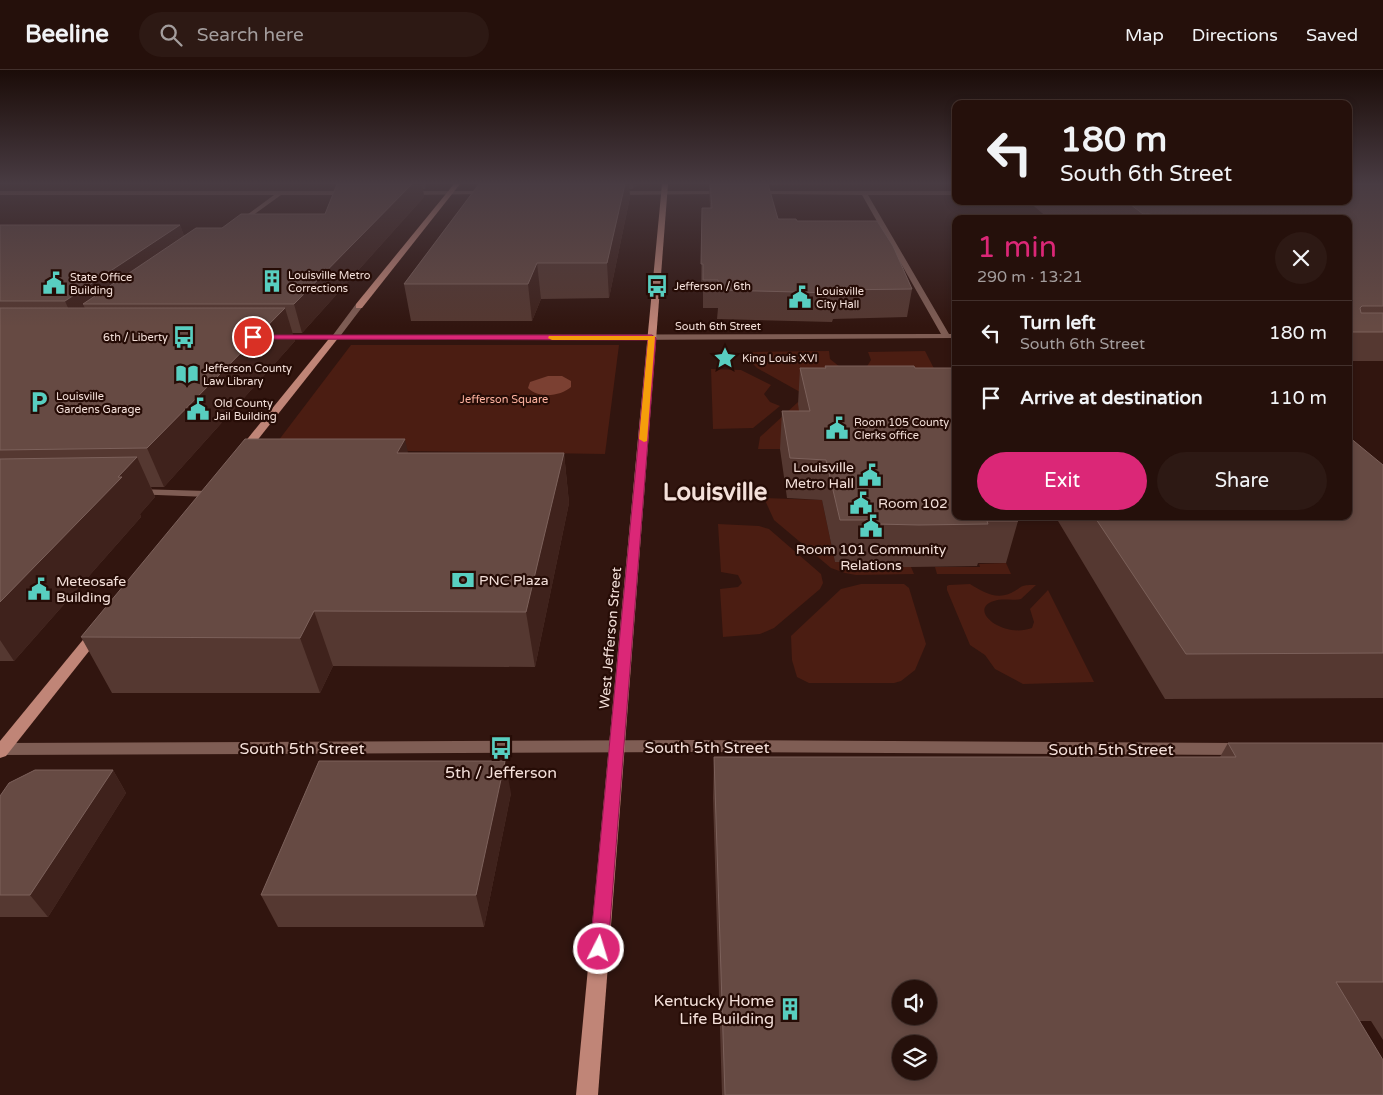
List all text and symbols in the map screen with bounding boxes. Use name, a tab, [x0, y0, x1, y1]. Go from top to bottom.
search box	[139, 12, 489, 57]
text: Beeline	[25, 20, 109, 49]
icon: search	[157, 21, 185, 49]
text: Search here	[197, 24, 304, 46]
text: Map	[1125, 24, 1164, 46]
text: Directions	[1192, 24, 1278, 46]
text: Saved	[1306, 24, 1358, 46]
text: 180 m	[1060, 119, 1167, 161]
icon: left	[977, 120, 1042, 185]
text: South 6th Street	[1060, 161, 1232, 187]
text: 1 min	[977, 229, 1057, 266]
button: close	[1275, 232, 1327, 284]
text: 290 m · 13:21	[977, 267, 1083, 287]
building icon: Louisville Metro Corrections	[259, 268, 285, 294]
place label: Louisville Metro Corrections	[288, 269, 371, 295]
public building icon: State Office Building	[41, 270, 67, 296]
place label: State Office Building	[70, 271, 132, 297]
bus stop icon: Jefferson / 6th	[644, 273, 670, 299]
place label: Jefferson / 6th	[674, 280, 751, 293]
public building icon: Louisville City Hall	[787, 284, 813, 310]
place label: Louisville City Hall	[816, 285, 864, 311]
text: Turn left	[1020, 312, 1096, 334]
pin	[232, 316, 274, 358]
icon: left	[977, 319, 1005, 347]
street label: South 6th Street	[675, 320, 761, 333]
text: 180 m	[1269, 322, 1327, 344]
icon: arrive	[239, 323, 267, 351]
bus stop icon: 6th / Liberty	[171, 324, 197, 350]
place label: 6th / Liberty	[103, 331, 168, 344]
text: South 6th Street	[1020, 334, 1145, 354]
place icon: King Louis XVI	[712, 345, 738, 371]
place label: King Louis XVI	[742, 352, 818, 365]
library icon: Jefferson County Law Library	[174, 361, 200, 387]
place label: Jefferson County Law Library	[203, 362, 292, 388]
icon: arrive	[977, 384, 1005, 412]
text: Arrive at destination	[1020, 387, 1203, 409]
text: 110 m	[1269, 387, 1327, 409]
parking icon: Louisville Gardens Garage	[26, 389, 52, 415]
place label: Louisville Gardens Garage	[56, 390, 141, 416]
park label: Jefferson Square	[460, 393, 548, 406]
public building icon: Old County Jail Building	[185, 396, 211, 422]
place label: Old County Jail Building	[214, 397, 277, 423]
public building icon: Room 105 County Clerks office	[824, 415, 850, 441]
place label: Room 105 County Clerks office	[854, 416, 949, 442]
button: Exit	[977, 452, 1147, 510]
button: Share	[1157, 452, 1327, 510]
place label: Louisville Metro Hall	[785, 459, 854, 492]
public building icon: Louisville Metro Hall	[857, 462, 883, 488]
district label: Louisville	[663, 478, 768, 507]
public building icon: Room 102	[848, 490, 874, 516]
place label: Room 102	[878, 495, 948, 512]
public building icon: Room 101 Community Relations	[858, 513, 884, 539]
place label: Room 101 Community Relations	[796, 541, 947, 574]
street label: West Jefferson Street	[596, 566, 625, 710]
bank icon: PNC Plaza	[450, 567, 476, 593]
place label: PNC Plaza	[479, 572, 549, 589]
place label: Meteosafe Building	[56, 573, 126, 606]
public building icon: Meteosafe Building	[26, 576, 52, 602]
bus stop icon: 5th / Jefferson	[488, 735, 514, 761]
street label: South 5th Street	[644, 738, 770, 758]
street label: South 5th Street	[239, 739, 365, 759]
street label: South 5th Street	[1048, 740, 1174, 760]
place label: 5th / Jefferson	[445, 763, 557, 783]
position arrow	[572, 922, 624, 974]
map controls	[892, 980, 937, 1080]
button: sound	[892, 980, 937, 1025]
place label: Kentucky Home Life Building	[653, 991, 774, 1029]
building icon: Kentucky Home Life Building	[777, 996, 803, 1022]
button: layers	[892, 1035, 937, 1080]

